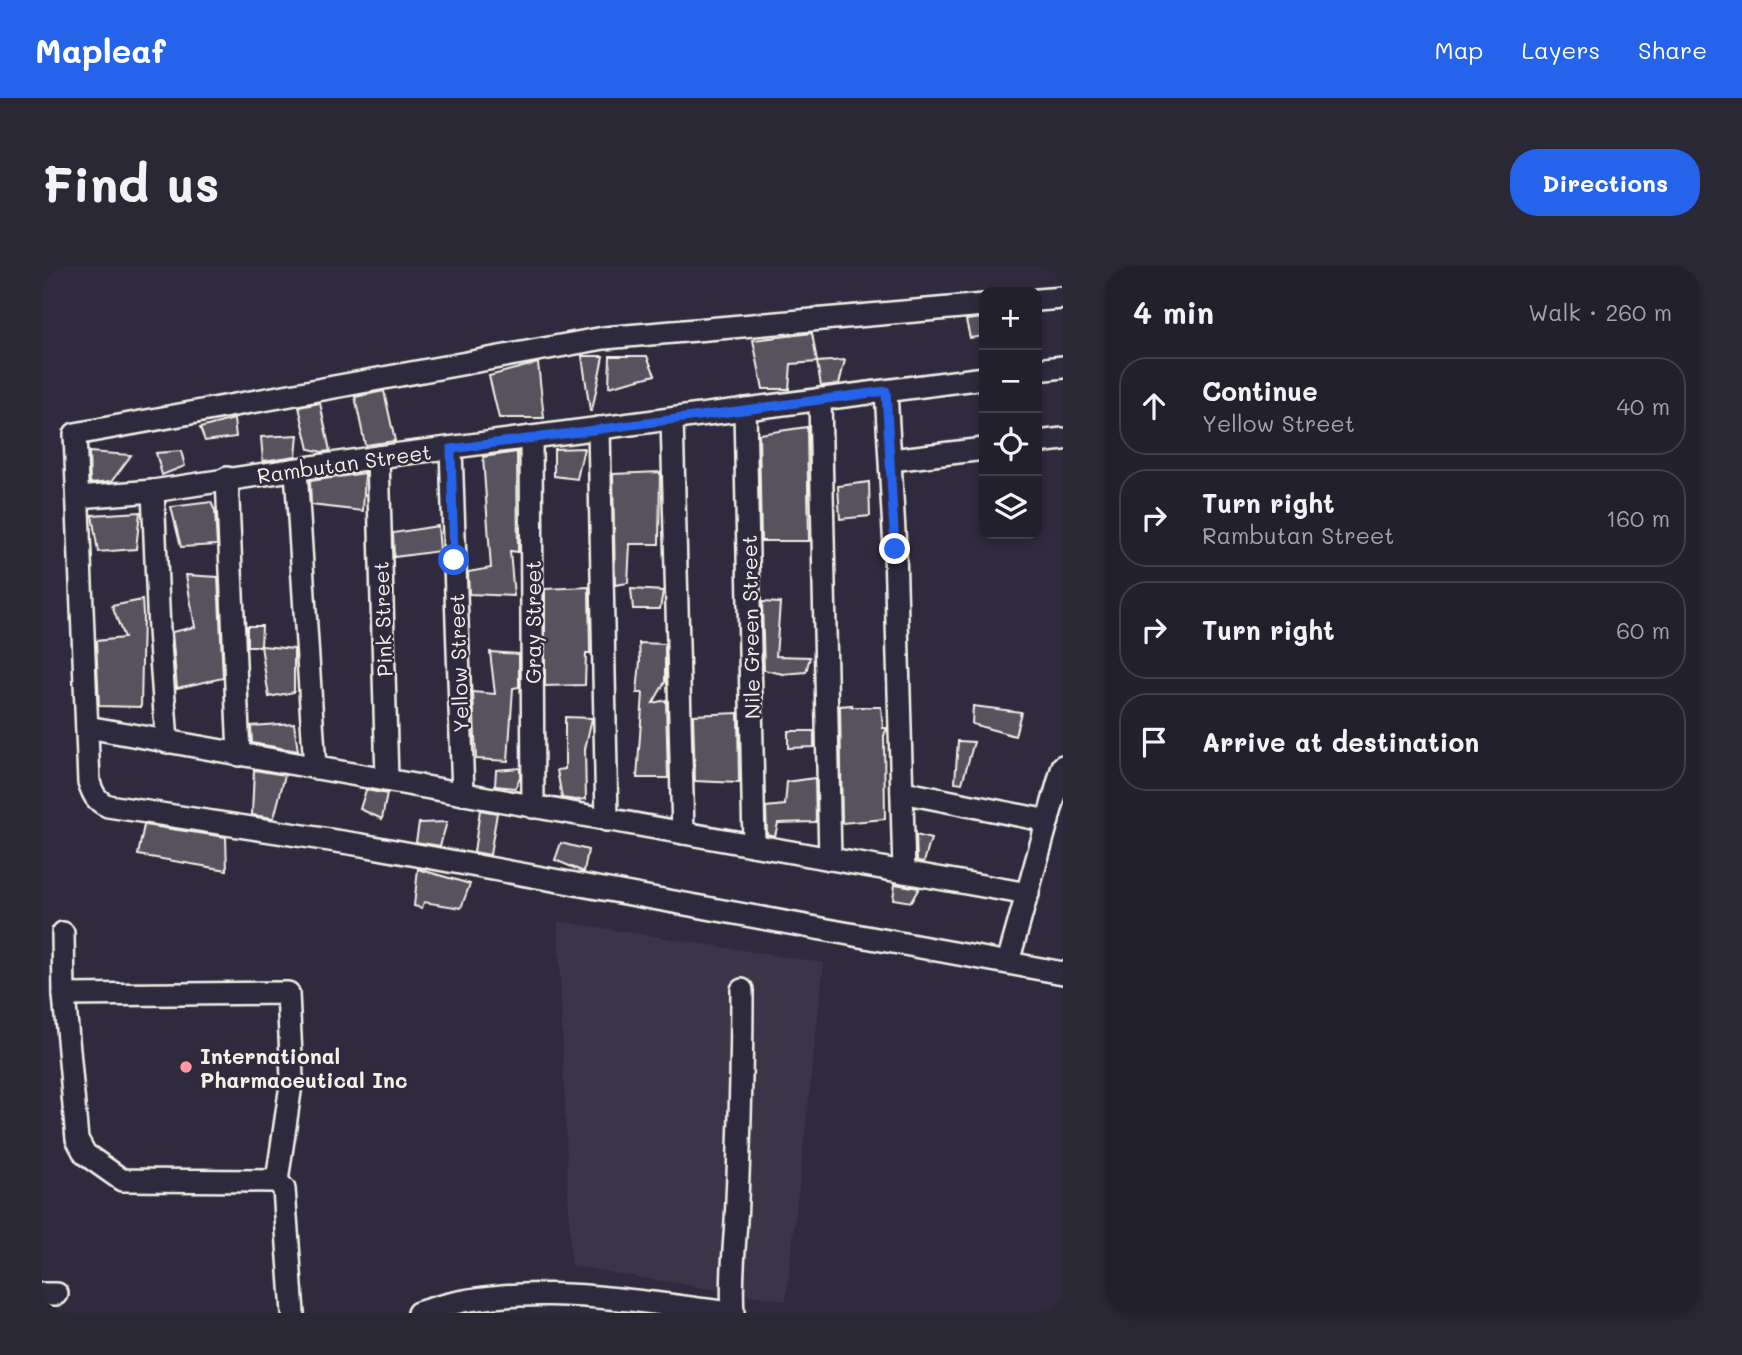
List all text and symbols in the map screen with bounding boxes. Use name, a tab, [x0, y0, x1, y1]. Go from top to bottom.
text: Mapleaf	[35, 28, 166, 71]
text: Map	[1435, 34, 1483, 65]
text: Layers	[1521, 34, 1600, 65]
text: Share	[1638, 34, 1707, 65]
button: Directions	[1510, 149, 1700, 216]
text: Find us	[42, 151, 220, 214]
map controls	[979, 287, 1042, 539]
button: +	[979, 287, 1042, 350]
text: 4 min	[1133, 292, 1214, 332]
text: Walk · 260 m	[1528, 297, 1672, 327]
button: −	[979, 350, 1042, 413]
text: Continue	[1202, 374, 1318, 408]
icon: ahead	[1135, 387, 1173, 425]
text: 40 m	[1617, 391, 1670, 421]
text: Yellow Street	[1202, 408, 1355, 438]
button: locate	[979, 413, 1042, 476]
street label: Rambutan Street	[255, 437, 433, 489]
button: layers	[979, 476, 1042, 539]
text: Turn right	[1202, 486, 1335, 520]
icon: right	[1135, 499, 1173, 537]
text: 160 m	[1606, 503, 1670, 533]
text: Rambutan Street	[1202, 520, 1394, 550]
route end	[879, 533, 910, 564]
street label: Nile Green Street	[735, 535, 765, 719]
route start	[438, 544, 469, 575]
street label: Gray Street	[519, 560, 546, 684]
street label: Pink Street	[366, 561, 398, 677]
street label: Yellow Street	[442, 593, 474, 733]
icon: right	[1135, 611, 1173, 649]
text: Turn right	[1202, 613, 1335, 647]
text: 60 m	[1616, 615, 1670, 645]
icon: arrive	[1135, 723, 1173, 761]
text: Arrive at destination	[1202, 725, 1479, 759]
place label: International Pharmaceutical Inc	[200, 1042, 407, 1093]
marker: International Pharmaceutical Inc	[178, 1059, 194, 1075]

